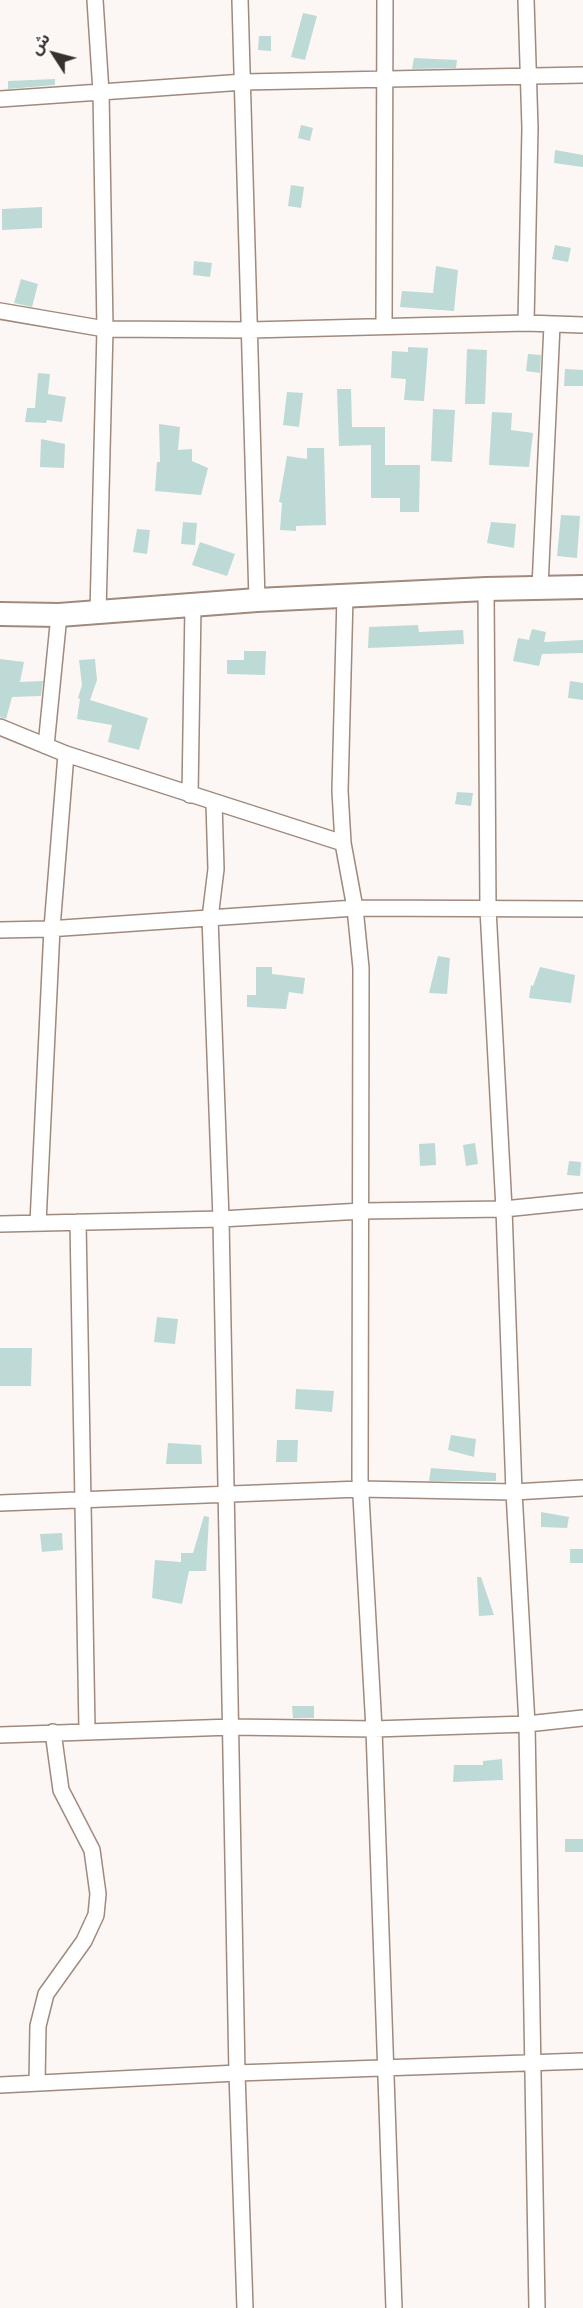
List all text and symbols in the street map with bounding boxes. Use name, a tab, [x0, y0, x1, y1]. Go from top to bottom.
north arrow	[24, 24, 84, 84]
text: ش	[25, 29, 54, 58]

